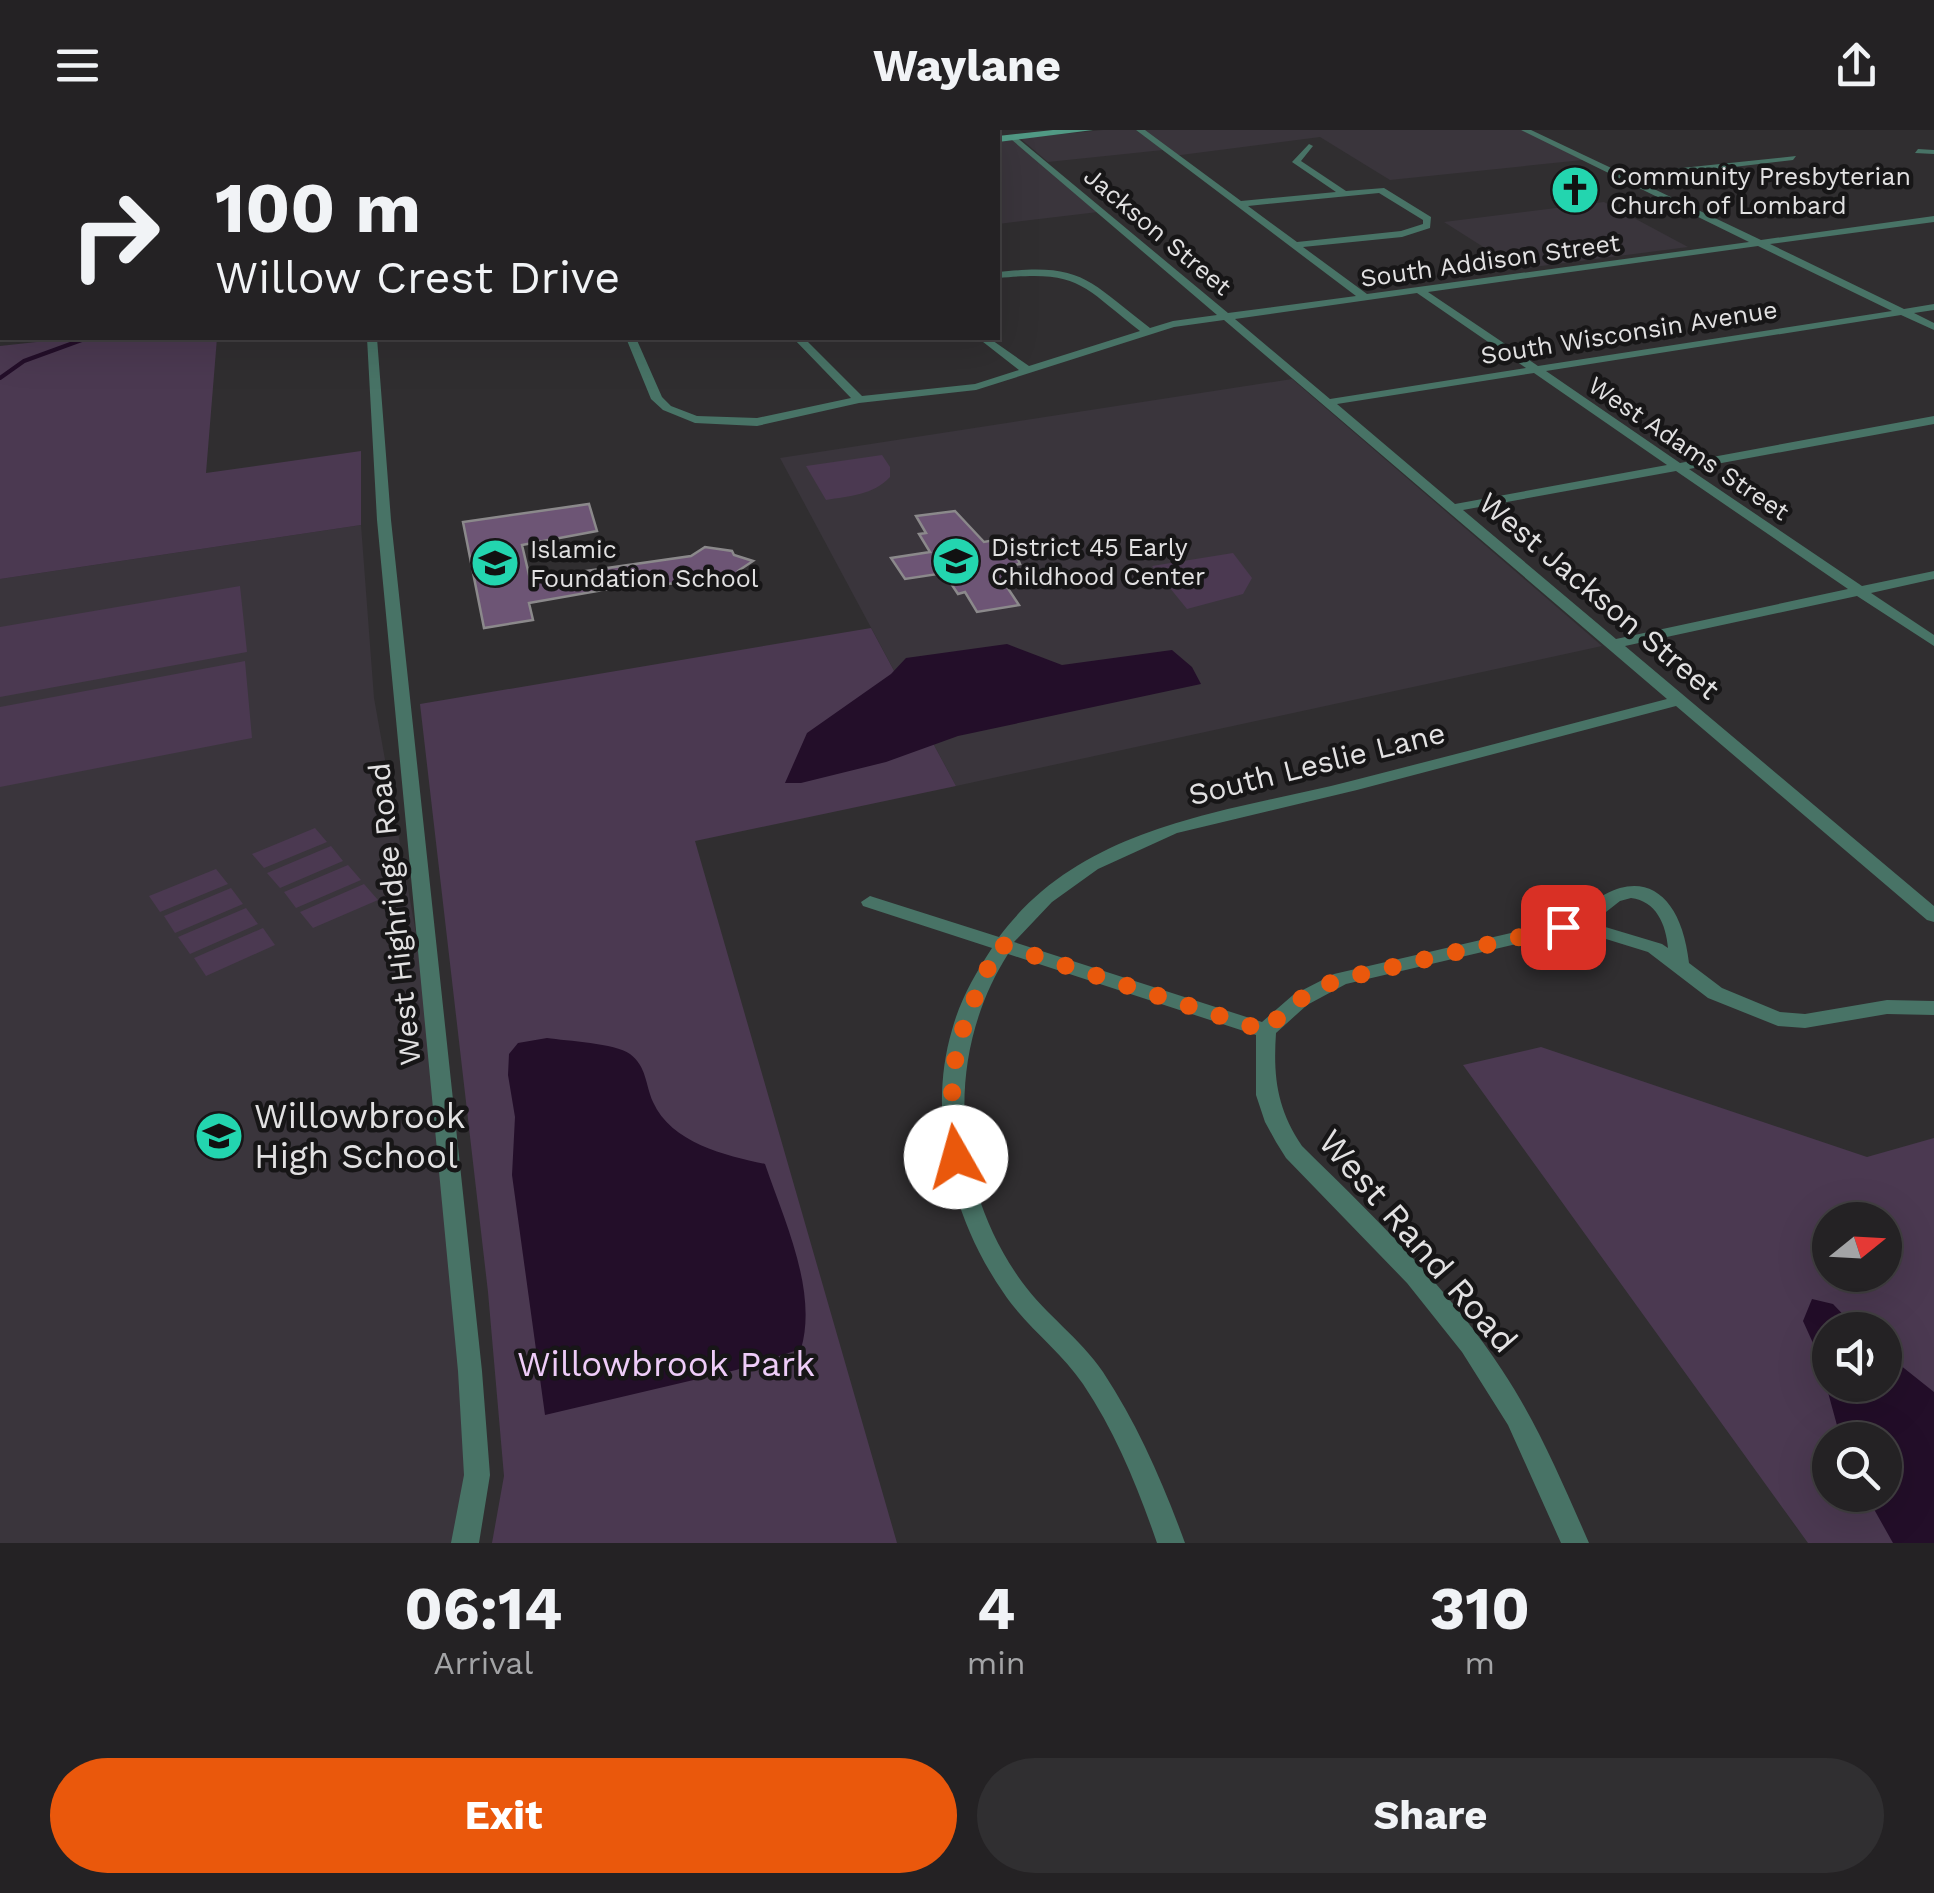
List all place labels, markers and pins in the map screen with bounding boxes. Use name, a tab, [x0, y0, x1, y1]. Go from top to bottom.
place label: Community Presbyterian Church of Lombard	[1610, 162, 1911, 220]
church icon: Community Presbyterian Church of Lombard	[1549, 164, 1601, 216]
place label: District 45 Early Childhood Center	[991, 533, 1205, 591]
place label: Islamic Foundation School	[530, 535, 759, 593]
school or university icon: District 45 Early Childhood Center	[930, 535, 982, 587]
school or university icon: Islamic Foundation School	[469, 537, 521, 589]
pin	[1521, 885, 1606, 970]
place label: Willowbrook High School	[254, 1095, 466, 1177]
school or university icon: Willowbrook High School	[193, 1110, 245, 1162]

